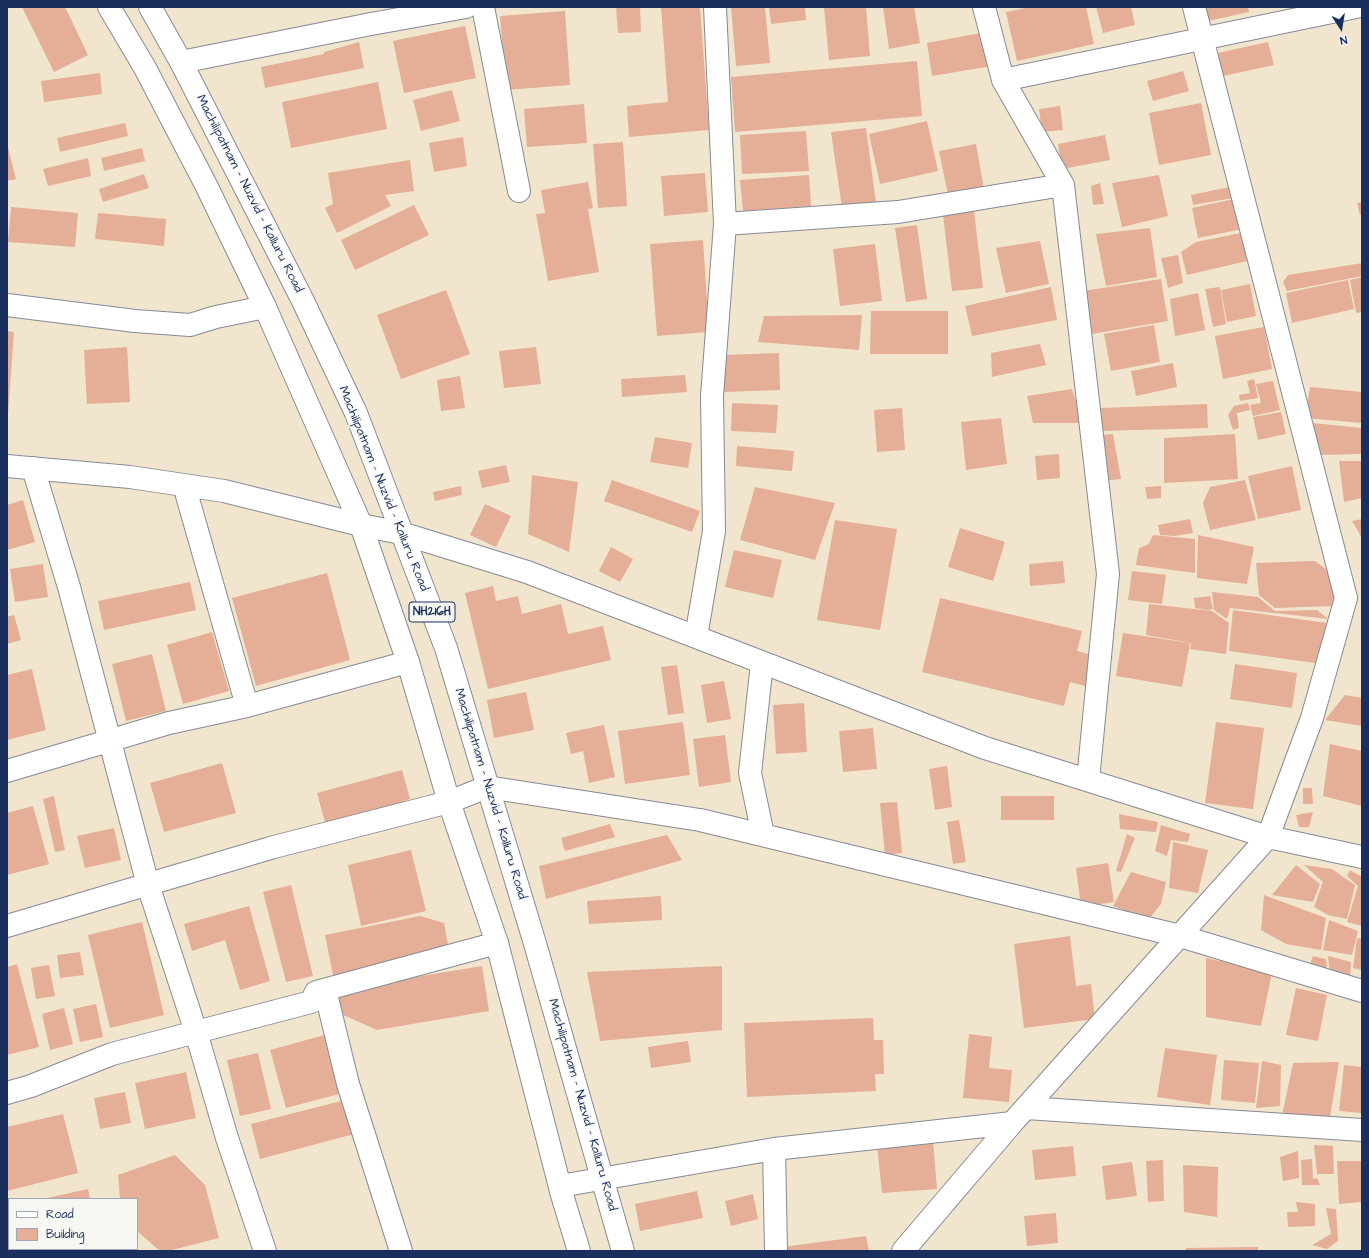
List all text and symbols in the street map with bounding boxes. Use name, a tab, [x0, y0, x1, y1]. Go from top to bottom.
north arrow	[1321, 8, 1361, 48]
text: N	[1339, 32, 1349, 48]
street label: Machilipatnam - Nuzvid - Kalluru Road	[192, 93, 306, 295]
street label: Machilipatnam - Nuzvid - Kalluru Road	[335, 384, 431, 594]
road number: NH216H	[409, 602, 455, 622]
street label: Machilipatnam - Nuzvid - Kalluru Road	[450, 687, 530, 901]
street label: Machilipatnam - Nuzvid - Kalluru Road	[544, 997, 620, 1213]
legend	[8, 1198, 138, 1250]
text: Road	[46, 1206, 74, 1223]
text: Building	[46, 1226, 84, 1243]

